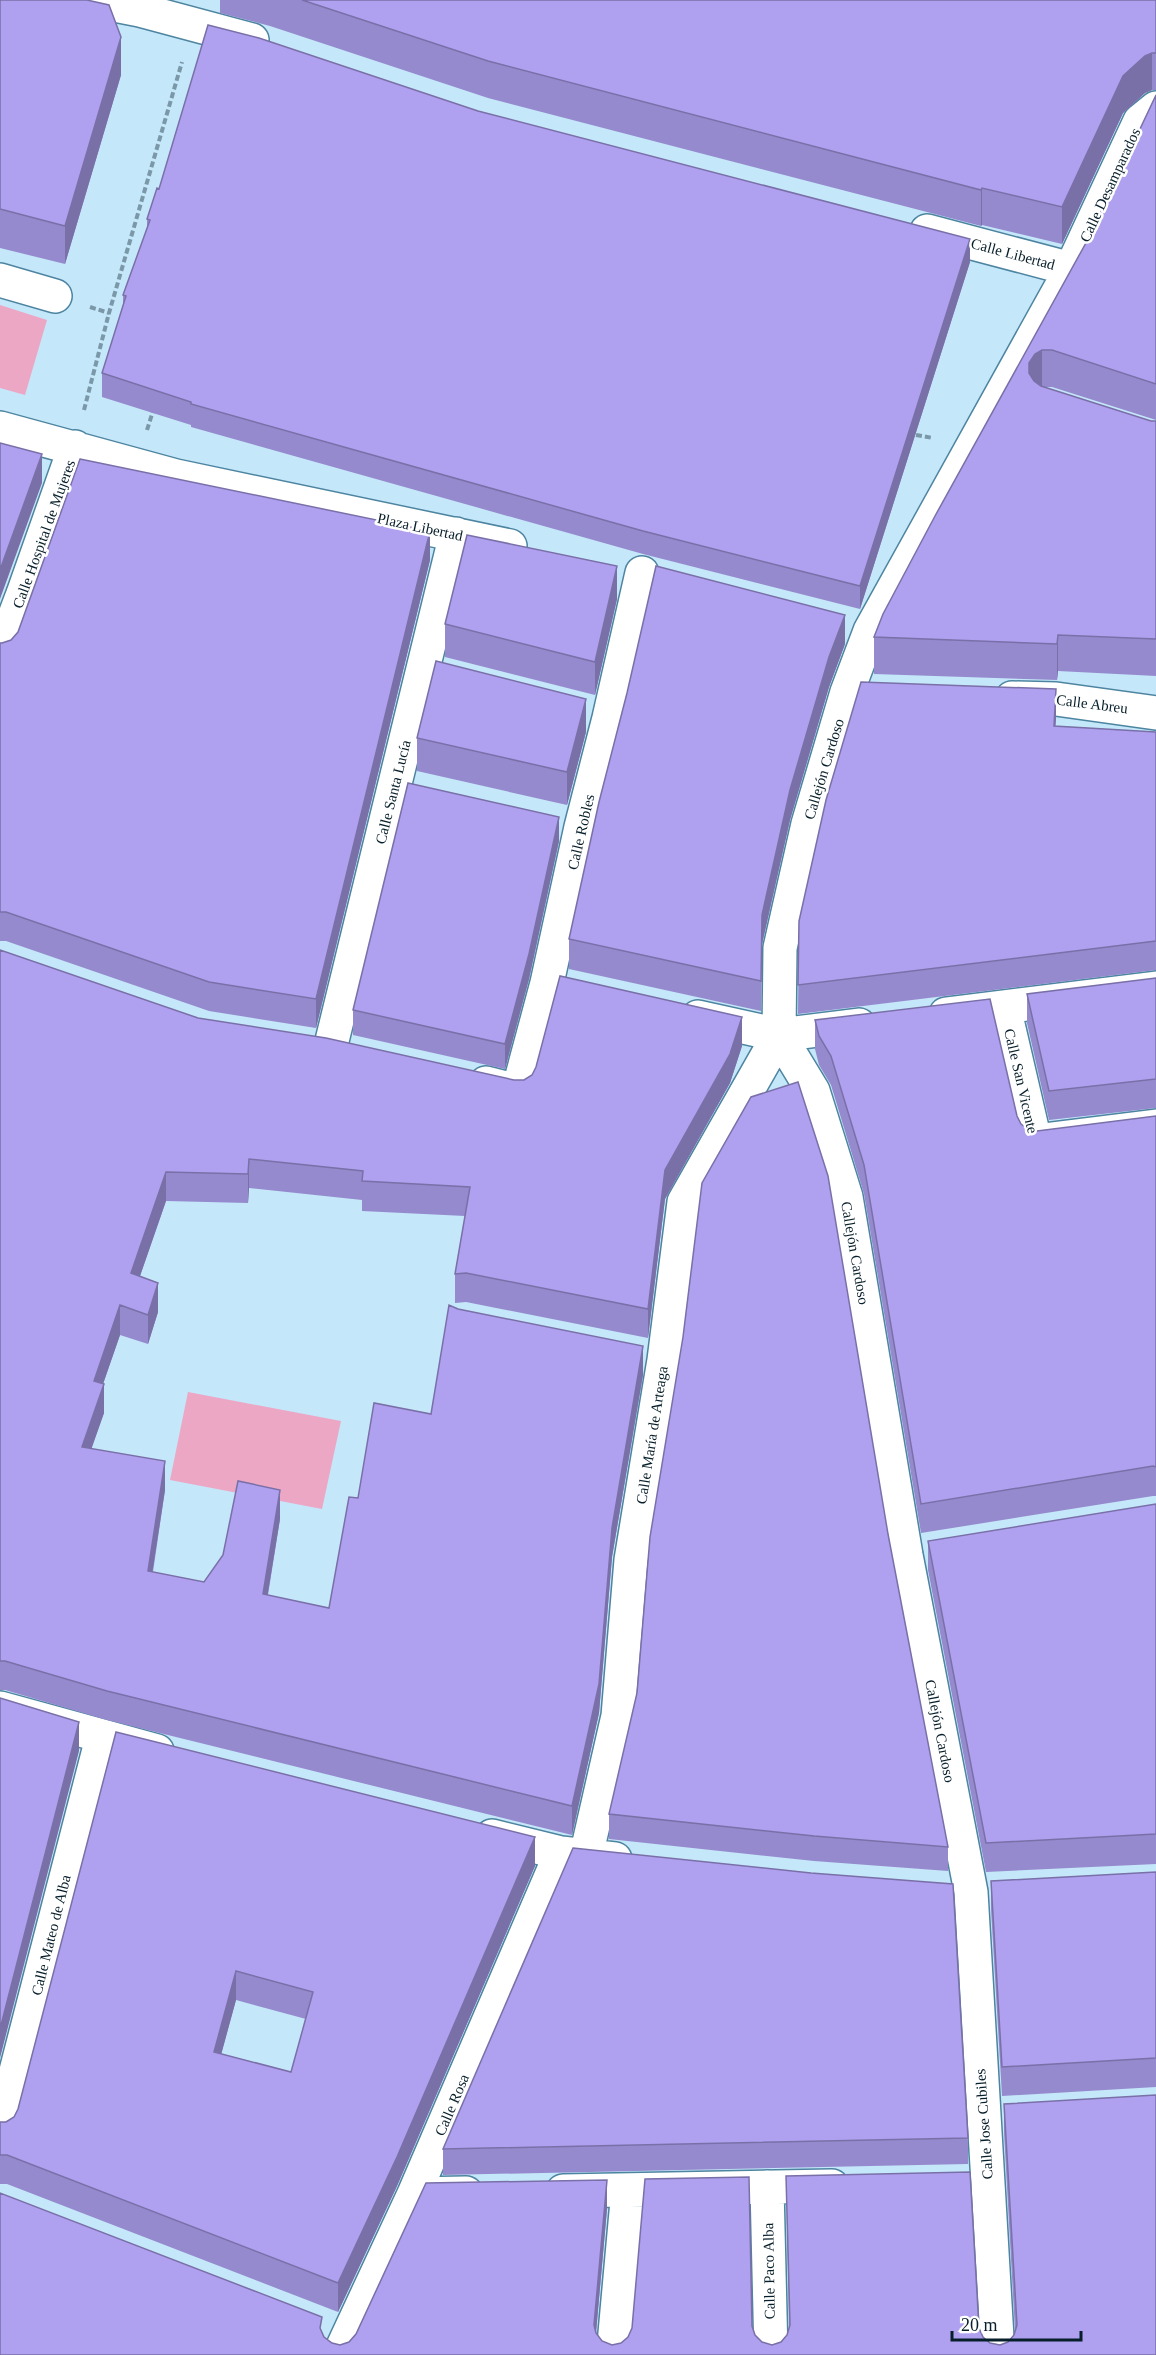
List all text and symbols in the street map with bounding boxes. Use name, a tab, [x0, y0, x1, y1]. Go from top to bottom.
street label: Calle Desamparados	[1077, 125, 1143, 244]
street label: Calle Libertad	[969, 235, 1057, 273]
street label: Calle Hospital de Mujeres	[10, 457, 78, 611]
street label: Plaza Libertad	[376, 510, 465, 544]
street label: Calle Abreu	[1055, 692, 1129, 716]
street label: Callejón Cardoso	[801, 717, 847, 821]
street label: Calle Santa Lucía	[372, 738, 414, 846]
street label: Calle Robles	[565, 792, 597, 871]
street label: Calle San Vicente	[1001, 1027, 1041, 1135]
street label: Callejón Cardoso	[838, 1200, 872, 1306]
street label: Calle María de Arteaga	[633, 1365, 671, 1505]
street label: Callejón Cardoso	[922, 1678, 958, 1784]
street label: Calle Mateo de Alba	[28, 1873, 74, 1997]
street label: Calle Jose Cubiles	[972, 2068, 996, 2180]
street label: Calle Rosa	[432, 2071, 472, 2138]
street label: Calle Paco Alba	[760, 2222, 778, 2319]
scale bar	[952, 2304, 1081, 2342]
text: 20 m	[961, 2315, 998, 2335]

